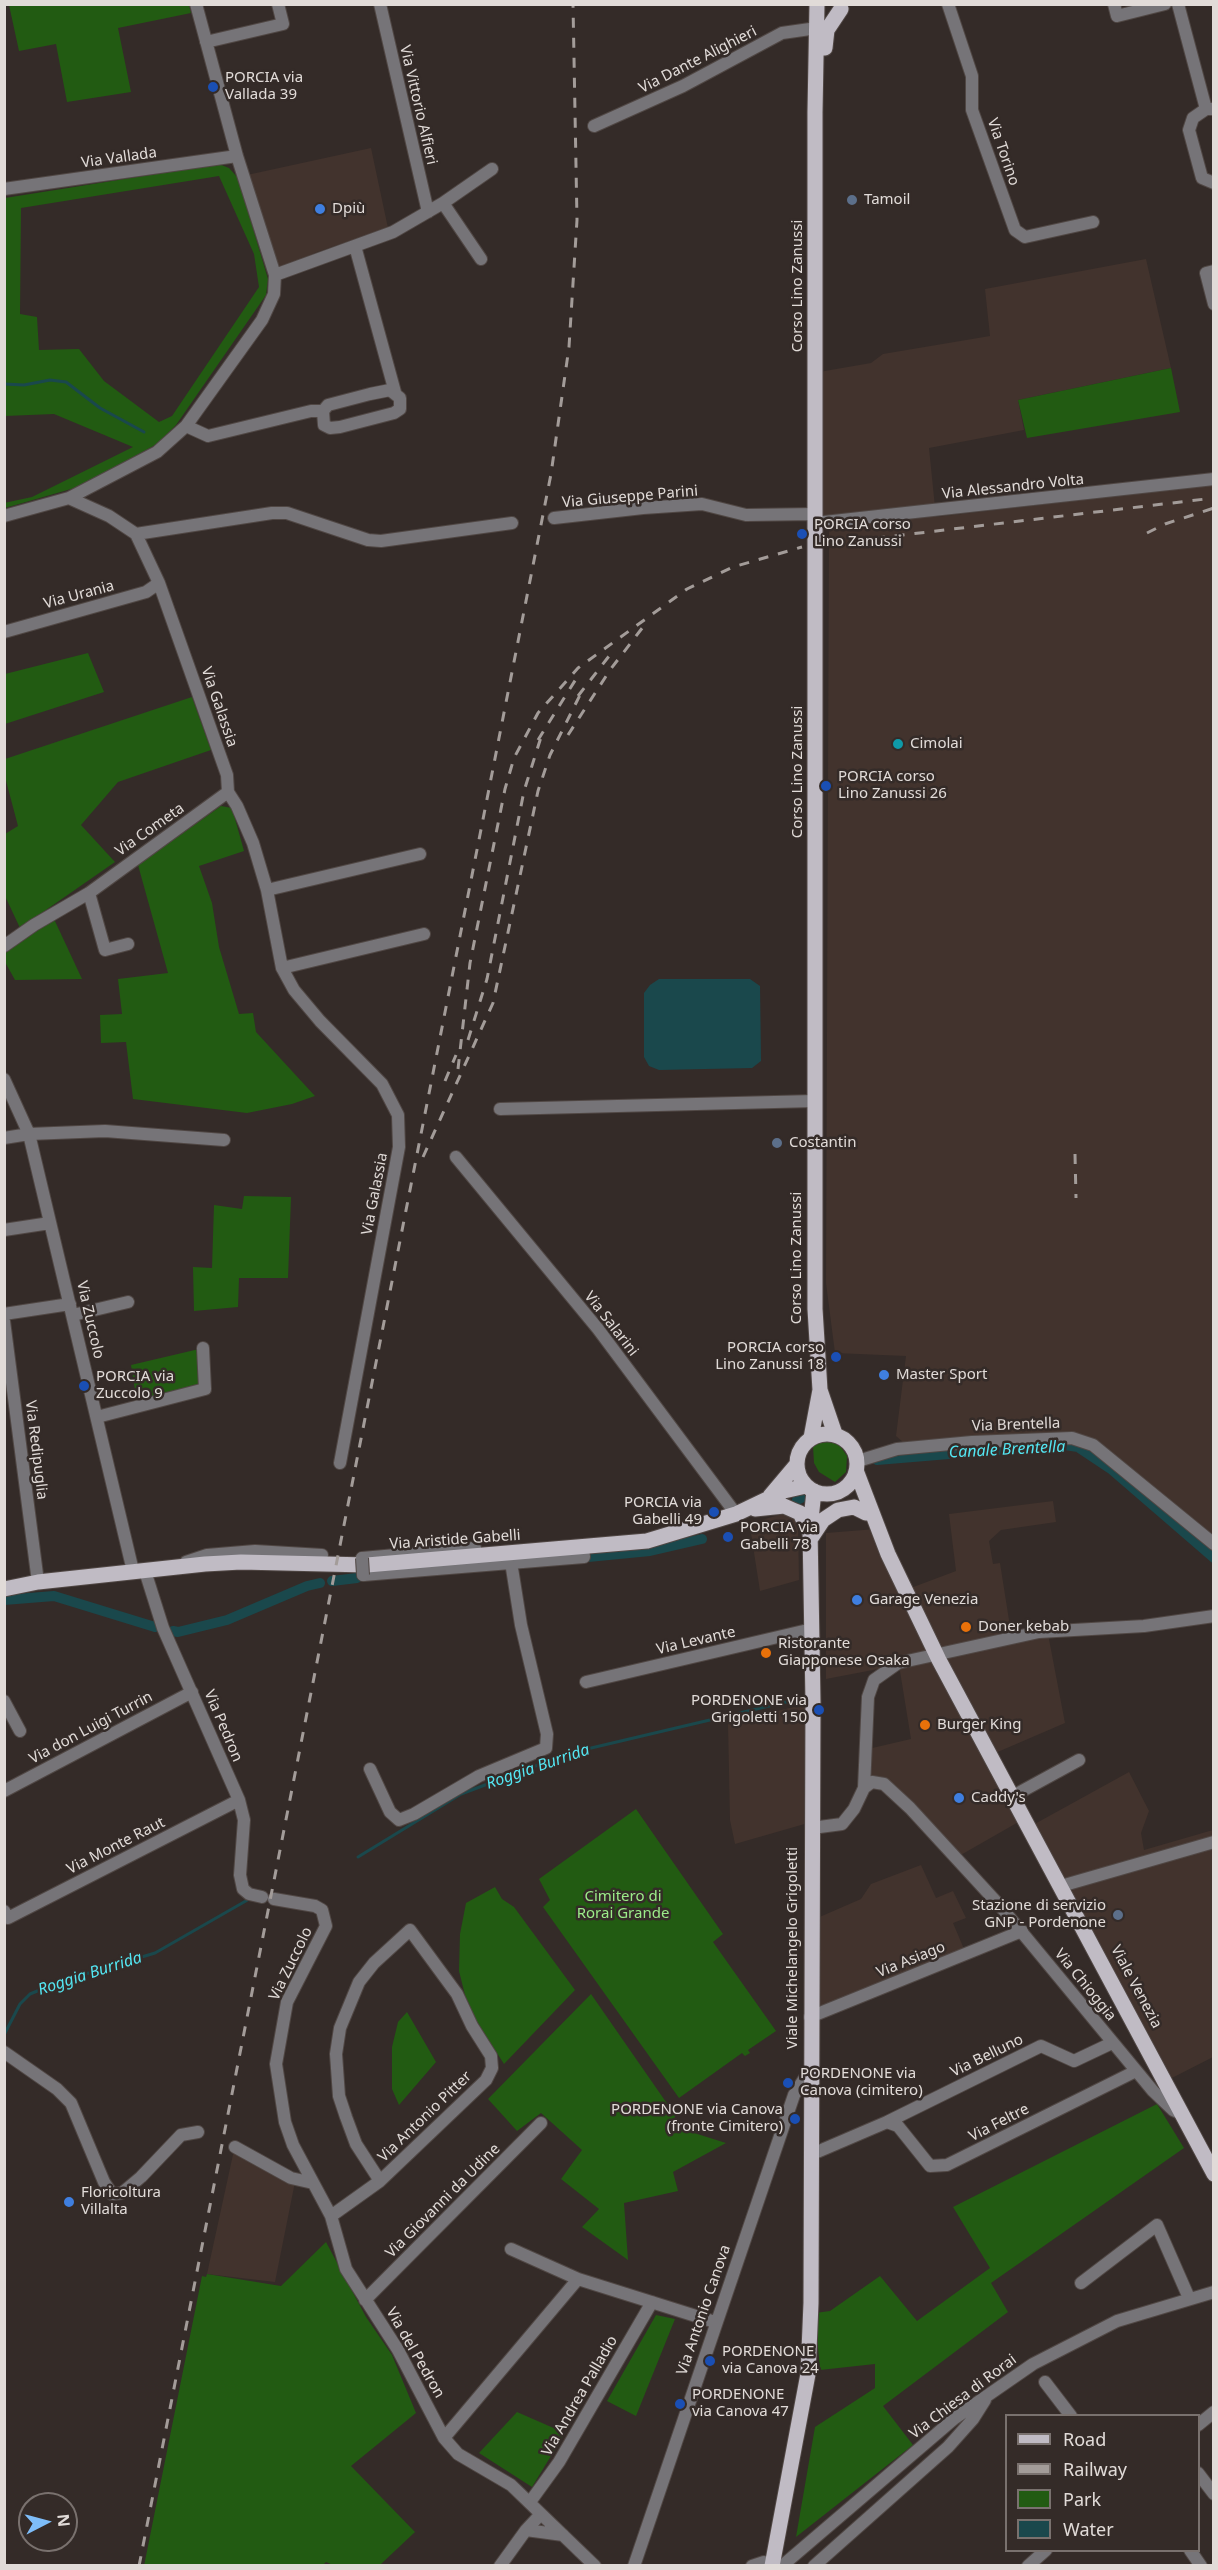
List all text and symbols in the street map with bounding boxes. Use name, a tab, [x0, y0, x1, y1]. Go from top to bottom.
street label: Via Dante Alighieri	[636, 23, 760, 97]
street label: Via Vittorio Alfieri	[396, 44, 440, 166]
place label: PORCIA via Vallada 39	[225, 69, 303, 104]
marker: PORCIA via Vallada 39	[206, 80, 220, 94]
street label: Via Torino	[983, 116, 1023, 188]
street label: Via Vallada	[80, 144, 158, 172]
place label: Tamoil	[864, 191, 910, 209]
marker: Tamoil	[845, 193, 859, 207]
place label: Dpiù	[332, 200, 365, 218]
marker: Dpiù	[313, 202, 327, 216]
street label: Corso Lino Zanussi	[789, 220, 807, 352]
street label: Via Alessandro Volta	[941, 471, 1085, 503]
street label: Via Giuseppe Parini	[561, 482, 699, 512]
place label: PORCIA corso Lino Zanussi	[814, 516, 911, 551]
marker: PORCIA corso Lino Zanussi	[795, 527, 809, 541]
street label: Via Urania	[42, 577, 116, 613]
street label: Via Galassia	[197, 665, 241, 749]
street label: Corso Lino Zanussi	[789, 706, 807, 838]
place label: Cimolai	[910, 735, 963, 753]
marker: Cimolai	[891, 737, 905, 751]
place label: PORCIA corso Lino Zanussi 26	[838, 768, 947, 803]
marker: PORCIA corso Lino Zanussi 26	[819, 779, 833, 793]
street label: Via Cometa	[112, 800, 188, 860]
place label: Costantin	[789, 1134, 856, 1152]
marker: Costantin	[770, 1136, 784, 1150]
street label: Via Galassia	[358, 1151, 392, 1237]
street label: Corso Lino Zanussi	[788, 1192, 806, 1324]
street label: Via Zuccolo	[72, 1279, 108, 1361]
street label: Via Salarini	[580, 1288, 642, 1360]
place label: PORCIA corso Lino Zanussi 18	[715, 1339, 824, 1374]
marker: PORCIA corso Lino Zanussi 18	[829, 1350, 843, 1364]
place label: Master Sport	[896, 1366, 987, 1384]
place label: PORCIA via Zuccolo 9	[96, 1368, 174, 1403]
marker: Master Sport	[877, 1368, 891, 1382]
marker: PORCIA via Zuccolo 9	[77, 1379, 91, 1393]
street label: Via Redipuglia	[21, 1399, 51, 1501]
street label: Via Brentella	[971, 1414, 1061, 1436]
water label: Canale Brentella	[948, 1437, 1066, 1463]
place label: PORCIA via Gabelli 49	[624, 1494, 702, 1529]
marker: PORCIA via Gabelli 49	[707, 1505, 721, 1519]
place label: PORCIA via Gabelli 78	[740, 1519, 818, 1554]
street label: Via Aristide Gabelli	[389, 1526, 521, 1554]
marker: PORCIA via Gabelli 78	[721, 1530, 735, 1544]
place label: Garage Venezia	[869, 1591, 978, 1609]
marker: Garage Venezia	[850, 1593, 864, 1607]
place label: Doner kebab	[978, 1618, 1069, 1636]
marker: Doner kebab	[959, 1620, 973, 1634]
street label: Via Levante	[655, 1623, 737, 1659]
place label: Ristorante Giapponese Osaka	[778, 1635, 910, 1670]
marker: Ristorante Giapponese Osaka	[759, 1646, 773, 1660]
street label: Via Pedron	[200, 1687, 246, 1765]
street label: Via don Luigi Turrin	[26, 1688, 156, 1768]
place label: PORDENONE via Grigoletti 150	[691, 1692, 807, 1727]
marker: PORDENONE via Grigoletti 150	[812, 1703, 826, 1717]
place label: Burger King	[937, 1716, 1021, 1734]
marker: Burger King	[918, 1718, 932, 1732]
water label: Roggia Burrida	[484, 1740, 592, 1794]
place label: Caddy's	[971, 1789, 1026, 1807]
marker: Caddy's	[952, 1791, 966, 1805]
street label: Via Monte Raut	[64, 1814, 168, 1878]
street label: Viale Michelangelo Grigoletti	[784, 1847, 802, 2049]
park label: Cimitero di Rorai Grande	[577, 1888, 669, 1923]
place label: Stazione di servizio GNP - Pordenone	[972, 1897, 1106, 1932]
marker: Stazione di servizio GNP - Pordenone	[1111, 1908, 1125, 1922]
street label: Via Zuccolo	[265, 1924, 317, 2004]
street label: Via Asiago	[874, 1938, 948, 1982]
street label: Viale Venezia	[1107, 1942, 1165, 2032]
street label: Via Chioggia	[1050, 1945, 1120, 2025]
water label: Roggia Burrida	[36, 1948, 144, 2000]
street label: Via Belluno	[948, 2031, 1026, 2081]
place label: PORDENONE via Canova (cimitero)	[800, 2065, 923, 2100]
street label: Via Antonio Pitter	[374, 2068, 476, 2166]
marker: PORDENONE via Canova (cimitero)	[781, 2076, 795, 2090]
street label: Via Feltre	[966, 2100, 1032, 2146]
place label: PORDENONE via Canova (fronte Cimitero)	[611, 2101, 783, 2136]
marker: PORDENONE via Canova (fronte Cimitero)	[788, 2112, 802, 2126]
street label: Via Giovanni da Udine	[382, 2140, 504, 2262]
place label: Floricoltura Villalta	[81, 2184, 161, 2219]
marker: Floricoltura Villalta	[62, 2195, 76, 2209]
street label: Via Antonio Canova	[673, 2242, 735, 2378]
street label: Via del Pedron	[382, 2304, 448, 2402]
street label: Via Andrea Palladio	[538, 2333, 622, 2459]
place label: PORDENONE via Canova 24	[722, 2343, 819, 2378]
street label: Via Chiesa di Rorai	[906, 2351, 1020, 2443]
marker: PORDENONE via Canova 24	[703, 2354, 717, 2368]
place label: PORDENONE via Canova 47	[692, 2386, 789, 2421]
marker: PORDENONE via Canova 47	[673, 2397, 687, 2411]
legend	[1005, 2414, 1200, 2552]
text: Road	[1063, 2427, 1106, 2451]
text: Railway	[1063, 2457, 1127, 2481]
text: Park	[1063, 2487, 1101, 2511]
north arrow	[18, 2492, 78, 2552]
text: N	[52, 2513, 76, 2528]
text: Water	[1063, 2517, 1114, 2541]

